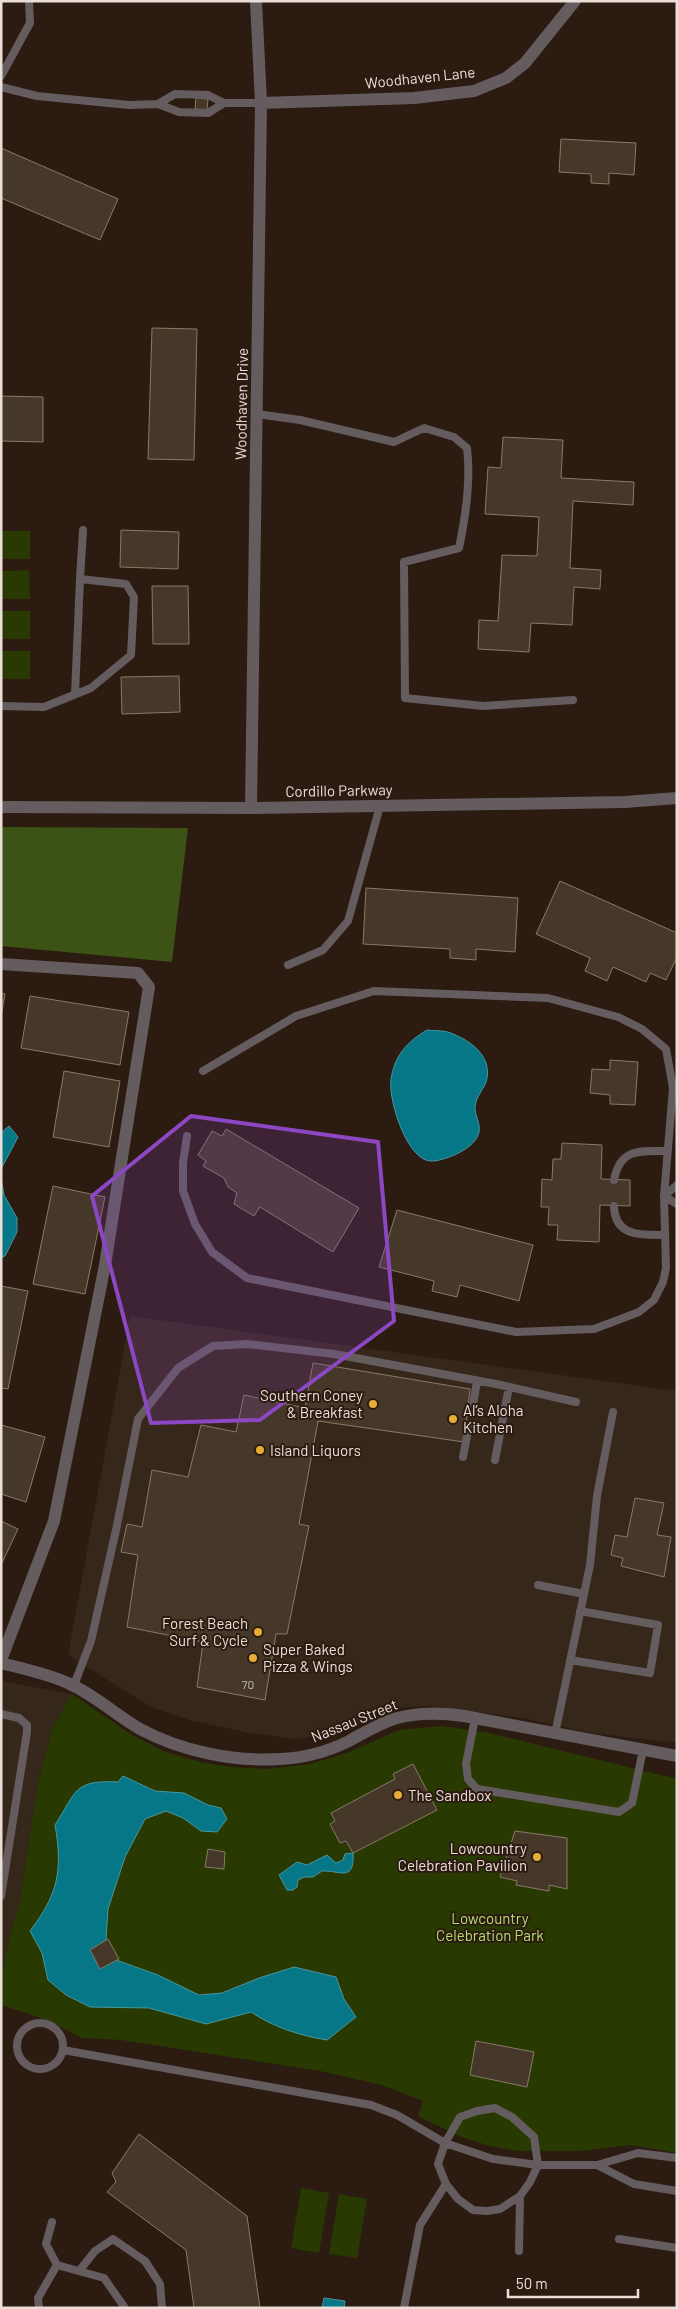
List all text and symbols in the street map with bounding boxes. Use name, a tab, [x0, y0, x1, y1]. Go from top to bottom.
street label: Woodhaven Lane	[364, 62, 476, 92]
street label: Woodhaven Drive	[231, 348, 251, 460]
street label: Cordillo Parkway	[285, 780, 393, 800]
place label: Southern Coney & Breakfast	[260, 1386, 363, 1421]
marker: Southern Coney & Breakfast	[367, 1398, 379, 1410]
place label: Al’s Aloha Kitchen	[463, 1401, 524, 1436]
marker: Al’s Aloha Kitchen	[447, 1413, 459, 1425]
place label: Island Liquors	[270, 1441, 361, 1459]
marker: Island Liquors	[254, 1444, 266, 1456]
place label: Forest Beach Surf & Cycle	[162, 1614, 248, 1649]
marker: Forest Beach Surf & Cycle	[252, 1626, 264, 1638]
place label: Super Baked Pizza & Wings	[263, 1640, 353, 1675]
marker: Super Baked Pizza & Wings	[247, 1652, 259, 1664]
house number: 70	[242, 1677, 254, 1691]
street label: Nassau Street	[308, 1694, 400, 1746]
place label: The Sandbox	[408, 1786, 491, 1804]
marker: The Sandbox	[392, 1789, 404, 1801]
place label: Lowcountry Celebration Pavilion	[398, 1839, 527, 1874]
marker: Lowcountry Celebration Pavilion	[531, 1851, 543, 1863]
park label: Lowcountry Celebration Park	[436, 1909, 544, 1944]
scale bar	[508, 2266, 638, 2298]
text: 50 m	[516, 2274, 548, 2292]

